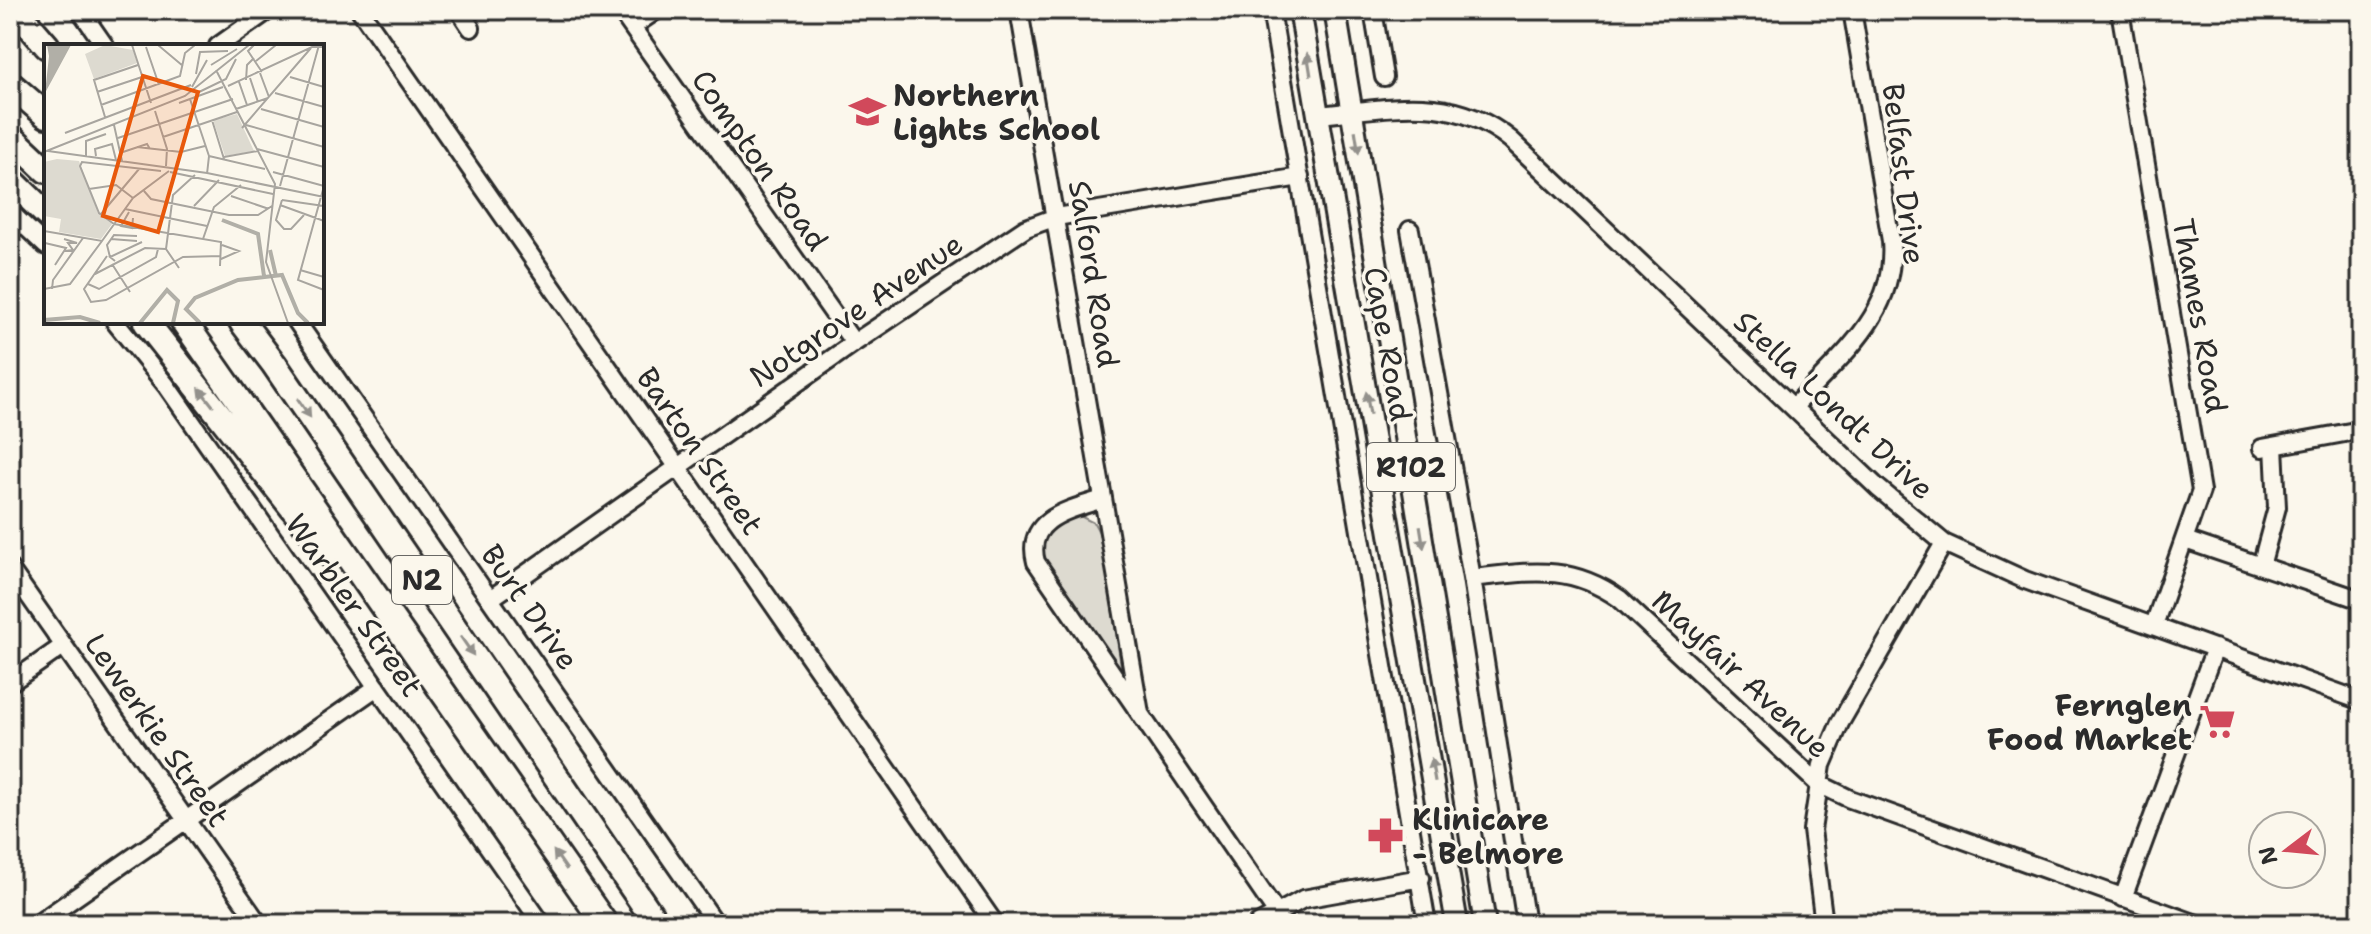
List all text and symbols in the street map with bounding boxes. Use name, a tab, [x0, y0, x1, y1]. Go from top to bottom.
inset map	[44, 44, 324, 324]
one-way arrow	[1302, 52, 1315, 77]
street label: Compton Road	[682, 61, 838, 259]
place label: Northern Lights School	[893, 75, 1100, 150]
street label: Belfast Drive	[1873, 81, 1935, 267]
school or university icon: Northern Lights School	[848, 93, 886, 131]
one-way arrow	[1351, 130, 1364, 155]
street label: Salford Road	[1059, 177, 1129, 371]
street label: Thames Road	[2163, 215, 2237, 417]
street label: Notgrove Avenue	[741, 223, 971, 397]
street label: Cape Road	[1354, 264, 1422, 424]
street label: Stella Londt Drive	[1725, 301, 1943, 509]
street label: Barton Street	[627, 359, 773, 543]
one-way arrow	[198, 387, 215, 407]
one-way arrow	[1361, 391, 1373, 416]
one-way arrow	[296, 397, 311, 418]
road number: R102	[1367, 443, 1455, 491]
street label: Warbler Street	[276, 505, 432, 705]
one-way arrow	[1417, 525, 1429, 550]
street label: Burt Drive	[472, 536, 588, 678]
road number: N2	[392, 556, 452, 604]
street label: Mayfair Avenue	[1643, 581, 1839, 767]
street label: Lewerkie Street	[75, 625, 239, 835]
one-way arrow	[459, 635, 474, 656]
place label: Fernglen Food Market	[1987, 685, 2192, 760]
supermarket icon: Fernglen Food Market	[2199, 703, 2237, 741]
one-way arrow	[1426, 757, 1438, 782]
place label: Klinicare - Belmore	[1412, 799, 1564, 874]
north arrow	[2247, 810, 2327, 890]
pharmacy icon: Klinicare - Belmore	[1367, 817, 1405, 855]
text: N	[2252, 843, 2285, 868]
one-way arrow	[553, 850, 568, 871]

